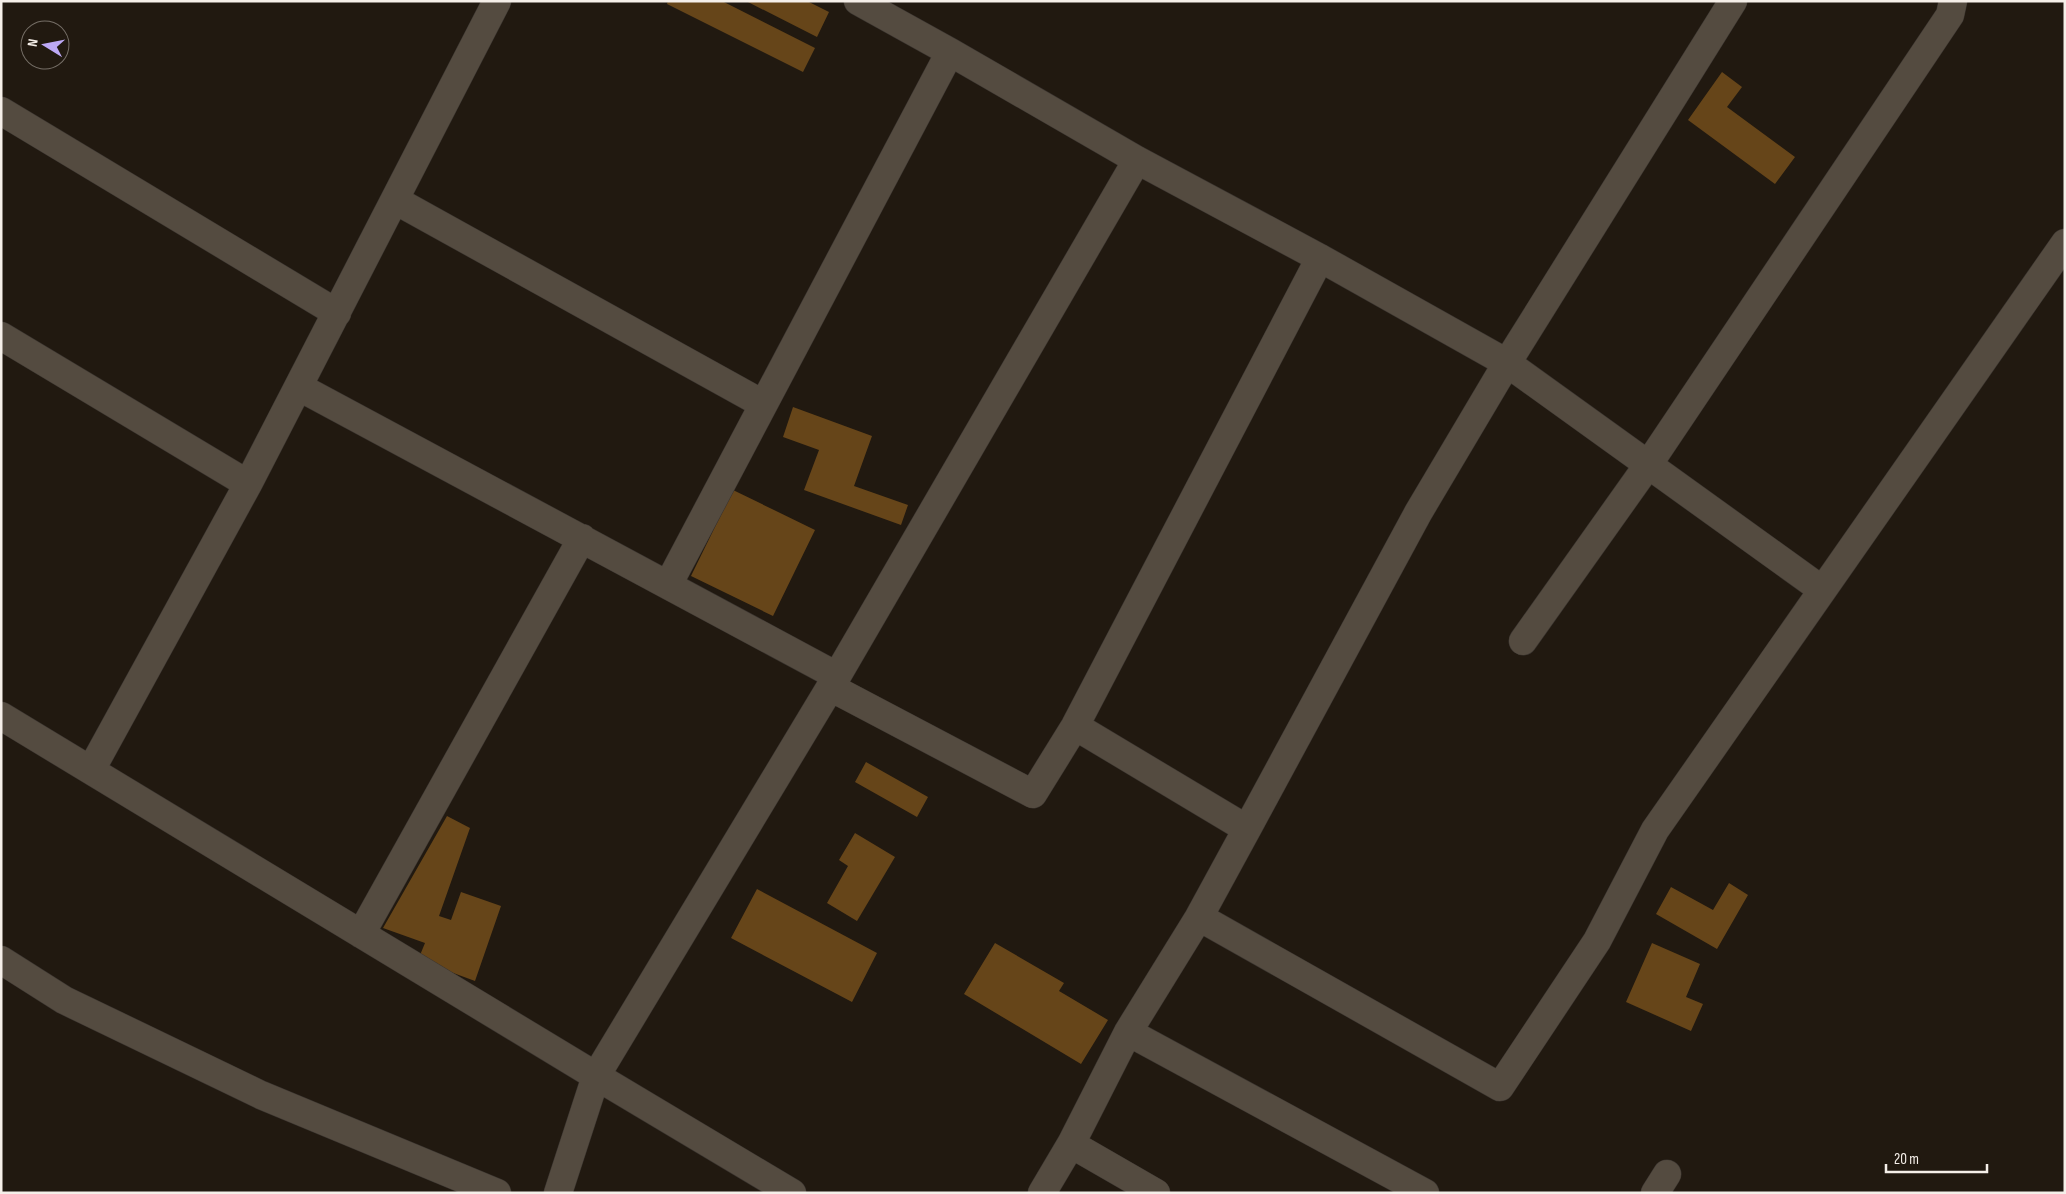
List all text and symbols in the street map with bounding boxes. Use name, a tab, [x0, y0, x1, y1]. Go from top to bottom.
north arrow	[20, 20, 70, 70]
text: N	[24, 38, 42, 48]
scale bar	[1886, 1142, 1987, 1174]
text: 20 m	[1894, 1150, 1919, 1169]

